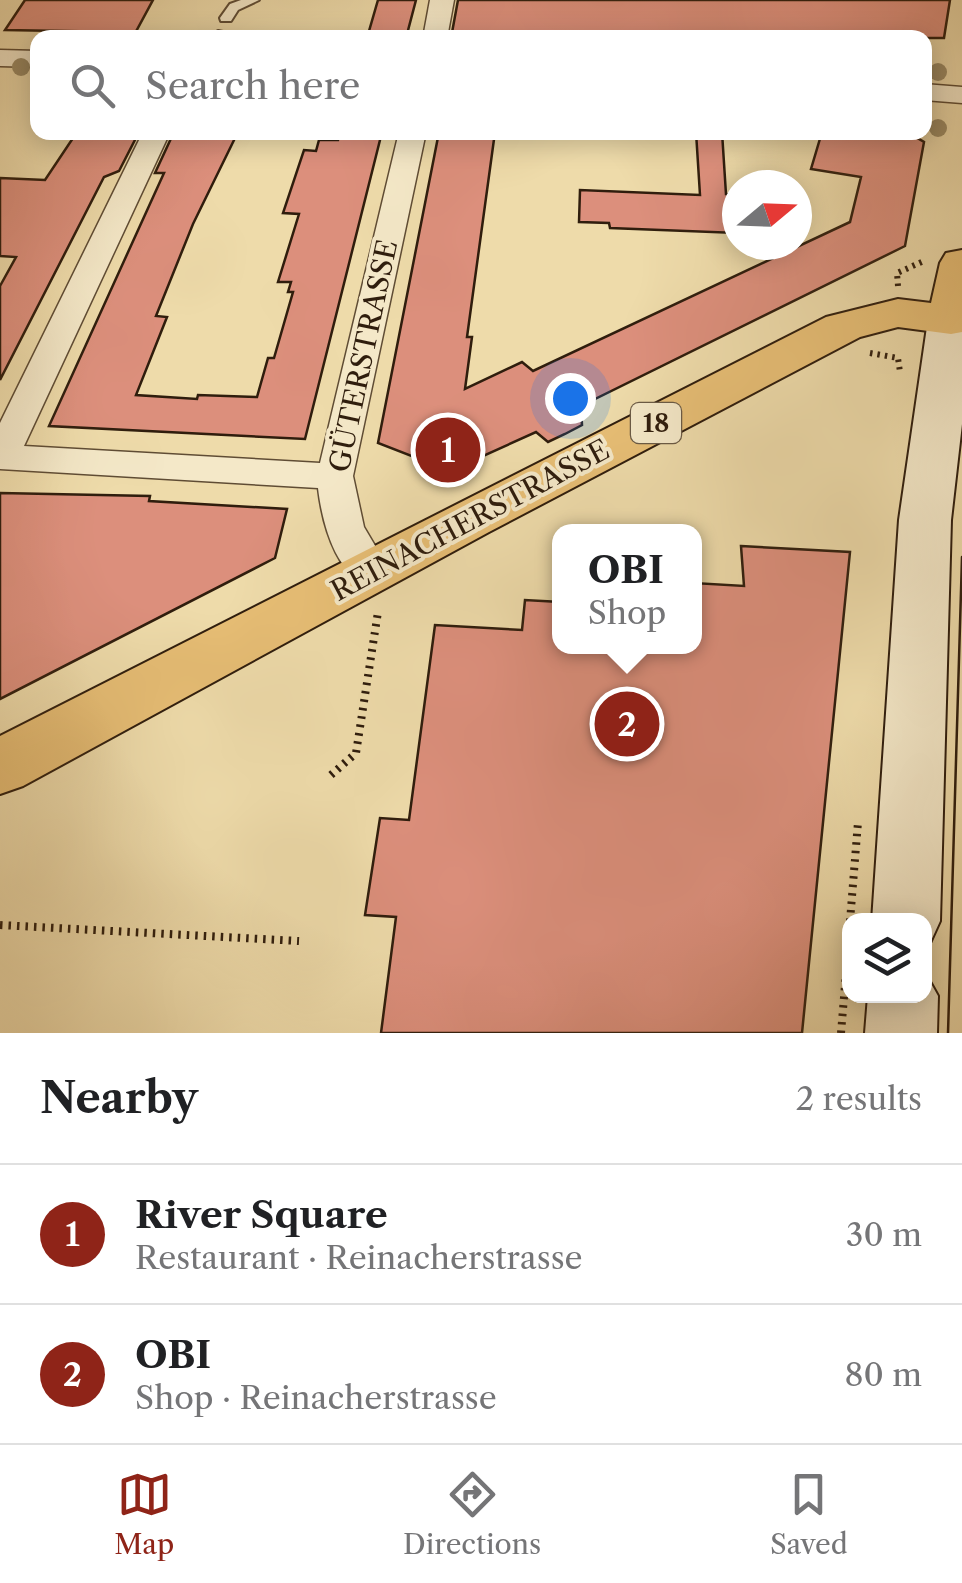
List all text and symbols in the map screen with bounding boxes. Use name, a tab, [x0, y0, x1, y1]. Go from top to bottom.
search box	[30, 30, 932, 140]
icon: search	[65, 58, 120, 113]
text: Search here	[145, 62, 360, 109]
north arrow	[722, 170, 812, 260]
street label: GÜTERSTRASSE	[322, 237, 404, 475]
your location	[545, 373, 596, 424]
road number: 18	[631, 403, 681, 443]
pin: 1	[416, 412, 480, 488]
street label: REINACHERSTRASSE	[325, 432, 615, 608]
popup	[552, 524, 702, 654]
text: OBI	[588, 546, 664, 593]
text: Shop	[588, 593, 666, 632]
pin: 2	[594, 686, 660, 762]
map controls	[842, 913, 932, 1003]
button: layers	[842, 913, 932, 1003]
text: Nearby	[40, 1072, 198, 1124]
text: 2 results	[796, 1079, 922, 1118]
text: River Square	[135, 1191, 388, 1238]
text: 1	[65, 1215, 80, 1254]
text: 30 m	[846, 1215, 922, 1254]
text: Restaurant · Reinacherstrasse	[135, 1238, 583, 1277]
text: OBI	[135, 1331, 211, 1378]
text: 2	[63, 1355, 82, 1394]
text: 80 m	[844, 1355, 922, 1394]
text: Shop · Reinacherstrasse	[135, 1378, 497, 1417]
tab: Map	[114, 1467, 174, 1561]
tab: Directions	[403, 1467, 541, 1561]
tab: Saved	[770, 1467, 848, 1561]

